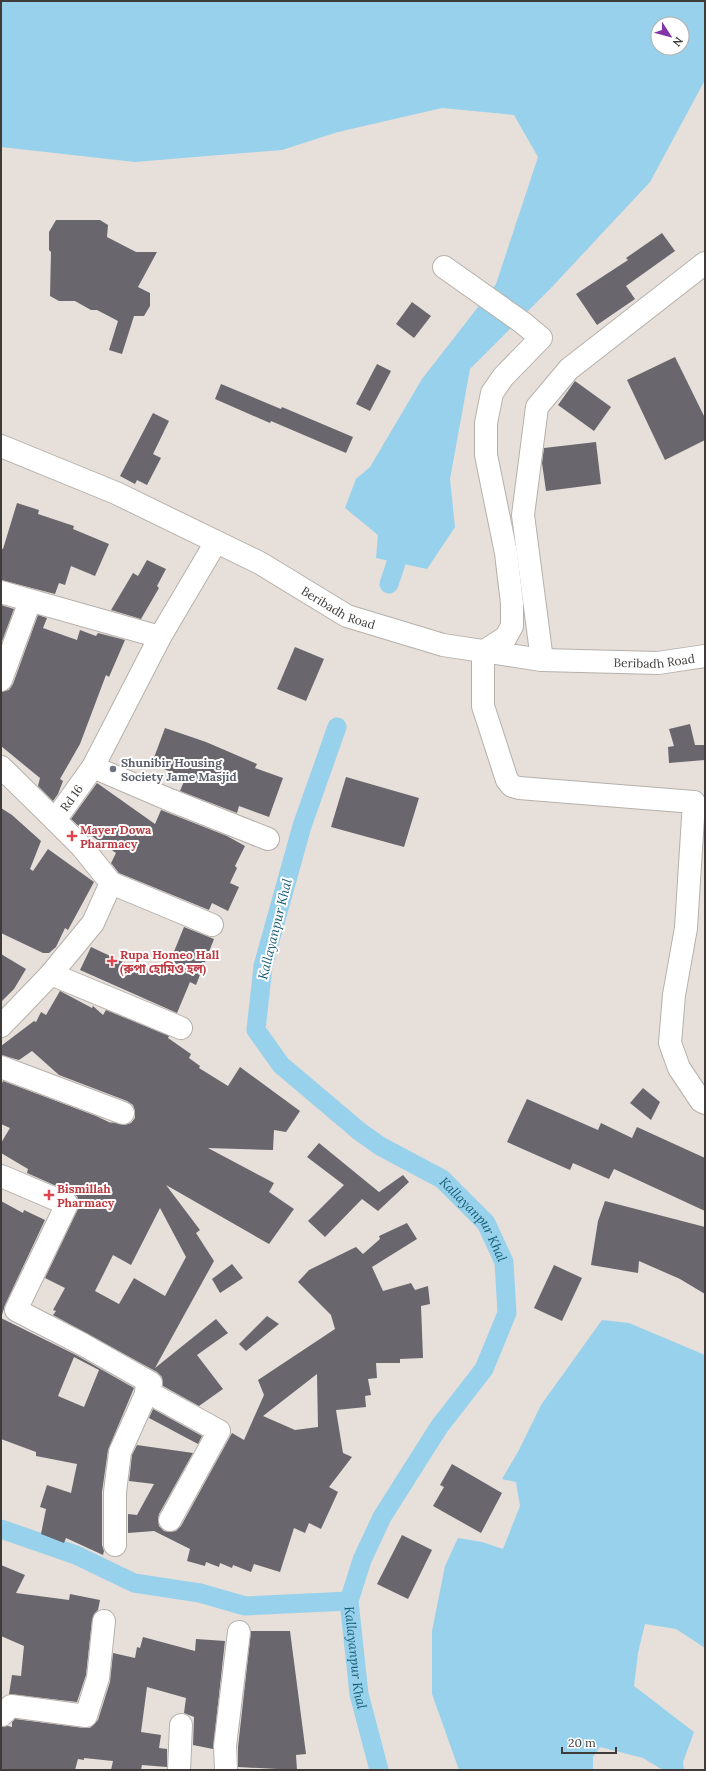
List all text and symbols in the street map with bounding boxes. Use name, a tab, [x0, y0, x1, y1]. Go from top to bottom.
north arrow	[650, 16, 690, 56]
text: N	[670, 34, 686, 50]
street label: Beribadh Road	[299, 583, 377, 632]
street label: Beribadh Road	[614, 650, 696, 671]
place label: Shunibir Housing Society Jame Masjid	[121, 755, 237, 784]
marker: Shunibir Housing Society Jame Masjid	[108, 764, 118, 774]
street label: Rd 16	[56, 781, 86, 814]
place label: Mayer Dowa Pharmacy	[80, 822, 152, 851]
marker: Mayer Dowa Pharmacy	[67, 831, 77, 841]
water label: Kallayanpur Khal	[254, 876, 296, 981]
place label: Rupa Homeo Hall (রুপা হোমিও হল)	[120, 947, 219, 977]
marker: Rupa Homeo Hall (রুপা হোমিও হল)	[107, 956, 117, 966]
water label: Kallayanpur Khal	[436, 1173, 511, 1265]
place label: Bismillah Pharmacy	[57, 1181, 115, 1210]
marker: Bismillah Pharmacy	[44, 1190, 54, 1200]
water label: Kallayanpur Khal	[341, 1605, 371, 1711]
scale bar	[562, 1729, 616, 1755]
text: 20 m	[568, 1735, 596, 1750]

